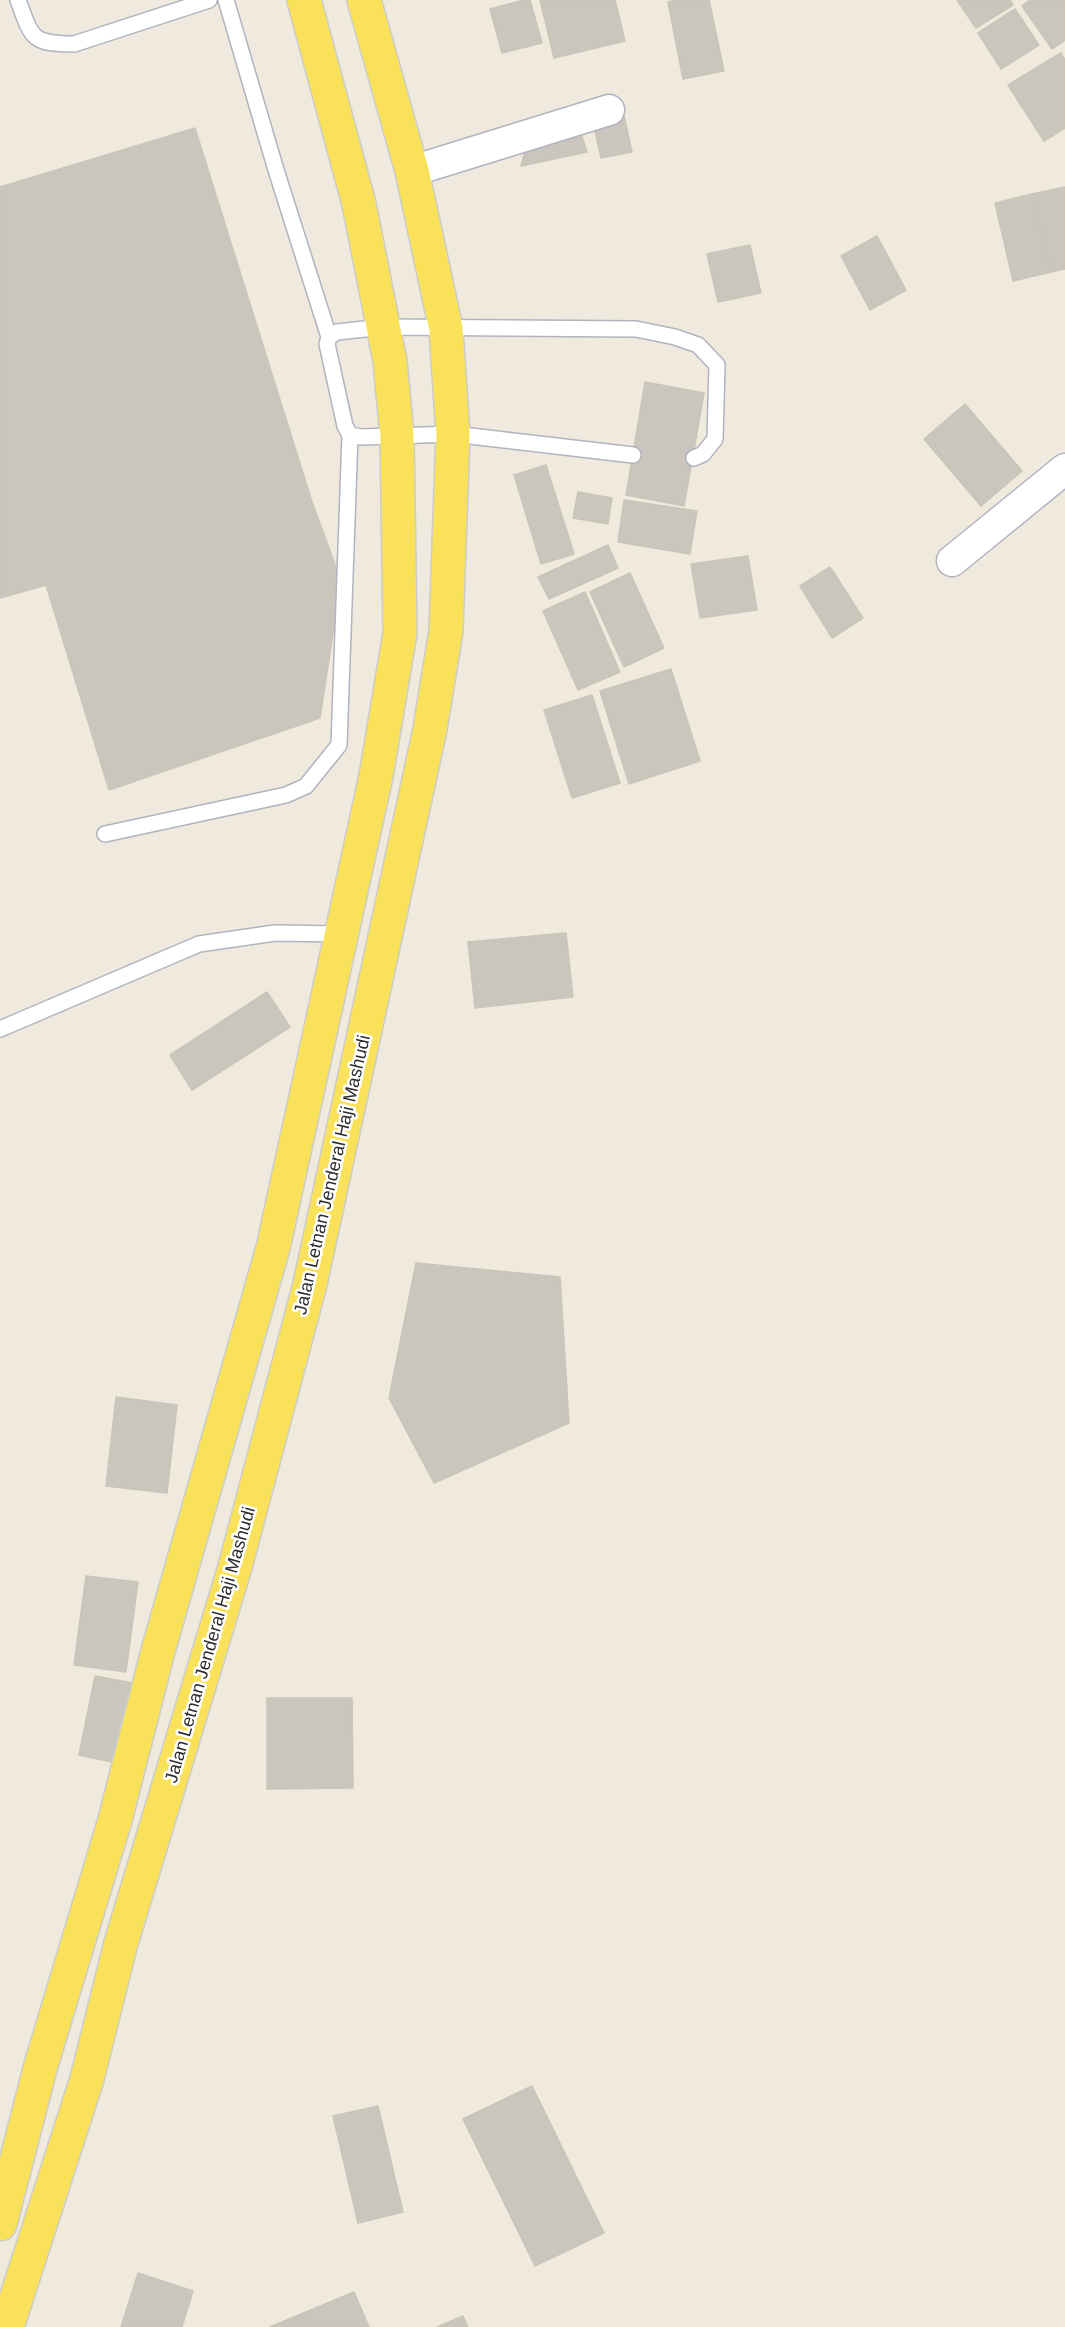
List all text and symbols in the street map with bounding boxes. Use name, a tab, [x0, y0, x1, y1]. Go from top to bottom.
street label: Jalan Letnan Jenderal Haji Mashudi	[290, 1033, 376, 1317]
street label: Jalan Letnan Jenderal Haji Mashudi	[161, 1504, 261, 1786]

